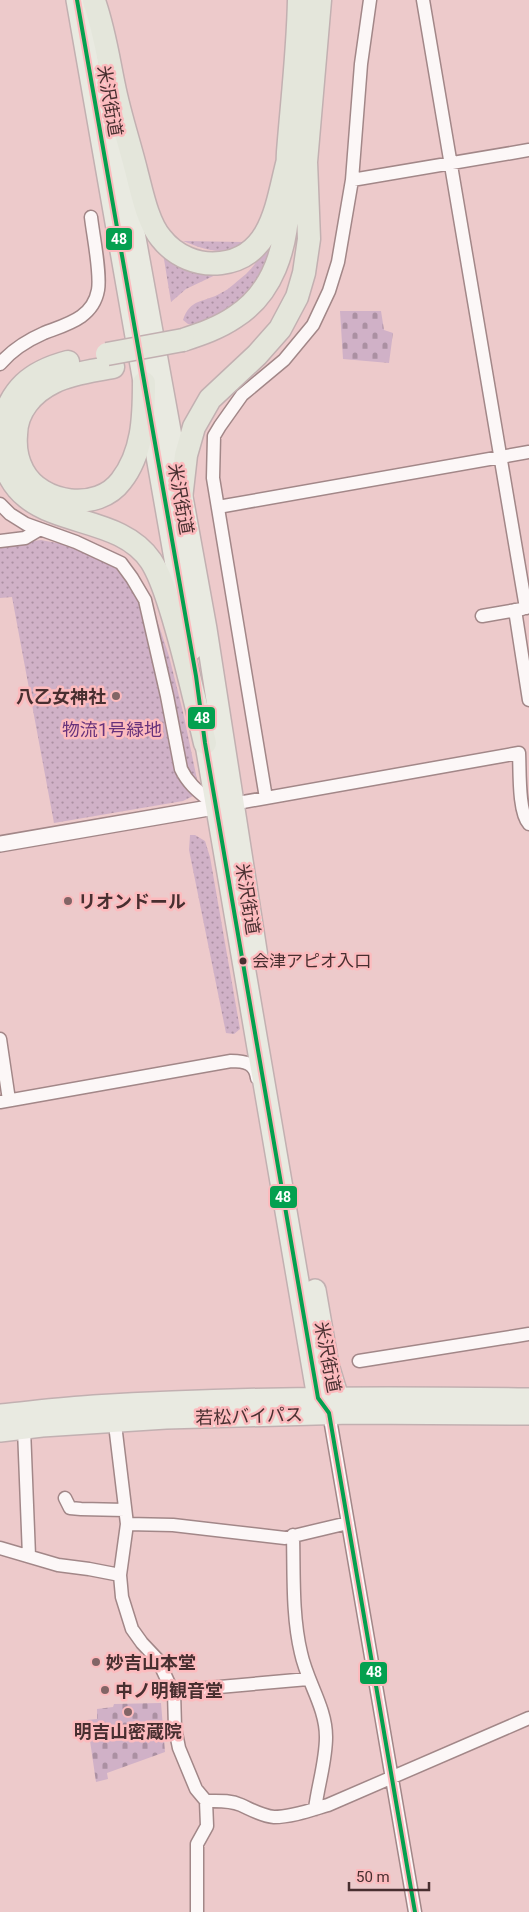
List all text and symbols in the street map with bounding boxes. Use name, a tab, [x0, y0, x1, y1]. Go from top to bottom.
street label: 米沢街道	[93, 64, 127, 138]
line badge: 48	[105, 227, 133, 251]
text: 48	[111, 231, 127, 247]
street label: 米沢街道	[164, 462, 198, 536]
place label: 八乙女神社	[16, 686, 106, 707]
marker: 八乙女神社	[110, 690, 122, 702]
line badge: 48	[187, 706, 216, 730]
text: 48	[194, 710, 210, 726]
park label: 物流1号緑地	[62, 719, 162, 740]
street label: 米沢街道	[232, 862, 264, 936]
place label: リオンドール	[78, 891, 186, 912]
marker: リオンドール	[62, 895, 74, 907]
place label: 会津アピオ入口	[252, 951, 371, 971]
marker: 会津アピオ入口	[238, 956, 248, 966]
line badge: 48	[269, 1185, 298, 1209]
text: 48	[275, 1189, 291, 1205]
street label: 米沢街道	[311, 1320, 345, 1394]
street label: 若松バイパス	[195, 1404, 303, 1428]
place label: 妙吉山本堂	[106, 1652, 196, 1673]
marker: 妙吉山本堂	[90, 1656, 102, 1668]
line badge: 48	[359, 1661, 388, 1685]
text: 48	[366, 1664, 382, 1680]
place label: 中ノ明観音堂	[115, 1680, 223, 1701]
marker: 中ノ明観音堂	[99, 1684, 111, 1696]
marker: 明吉山密蔵院	[122, 1706, 134, 1718]
place label: 明吉山密蔵院	[74, 1721, 182, 1742]
scale bar	[349, 1860, 429, 1892]
text: 50 m	[356, 1868, 390, 1886]

